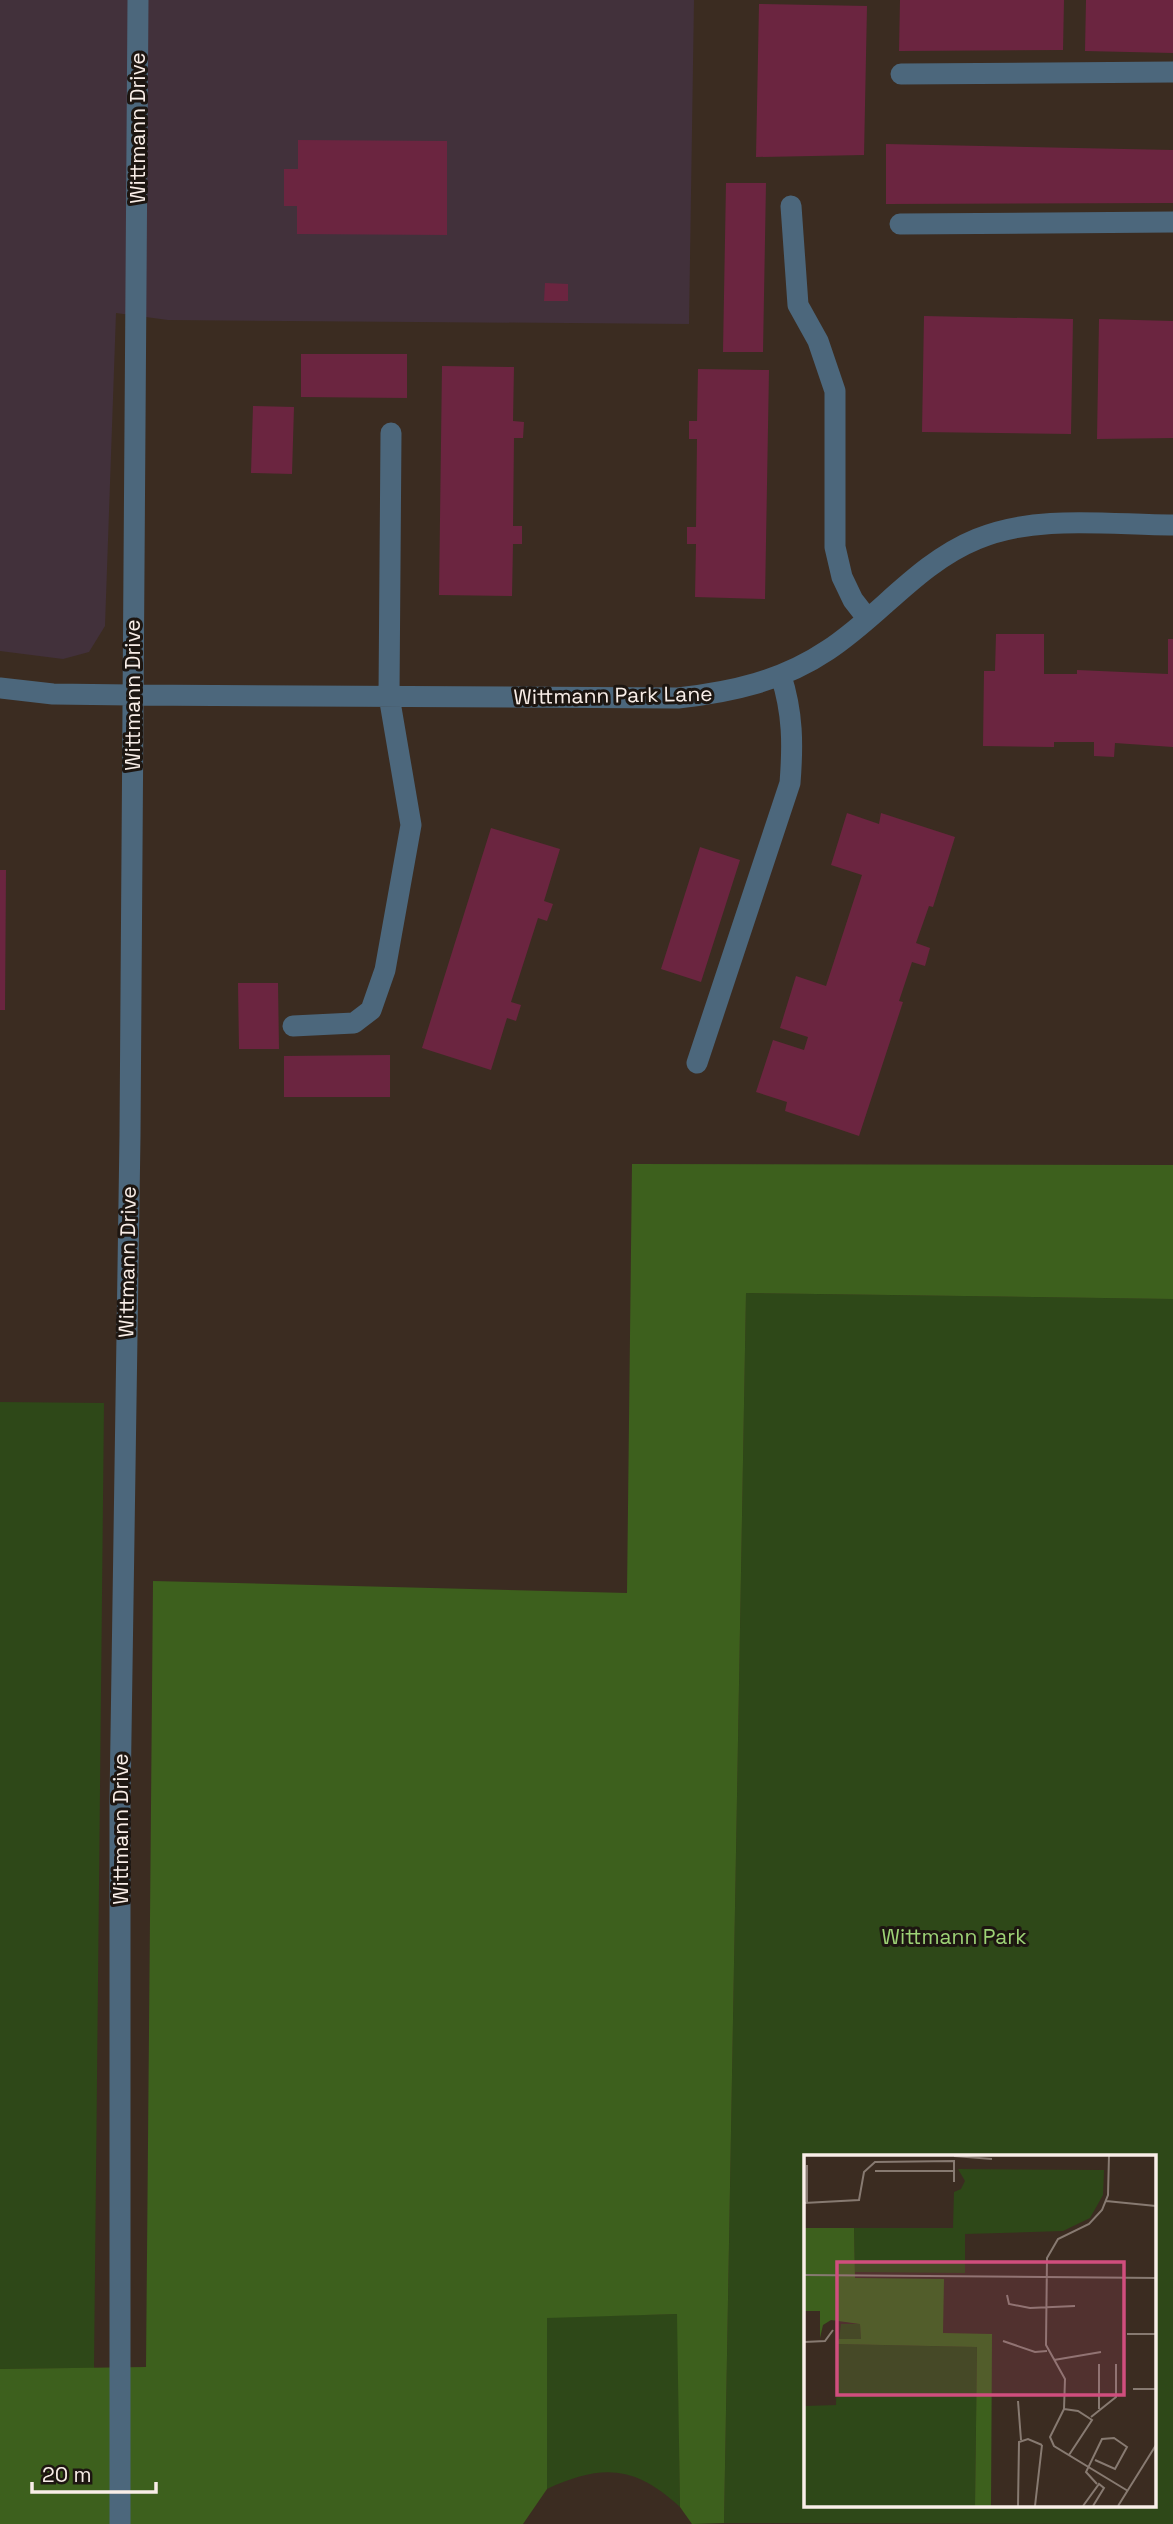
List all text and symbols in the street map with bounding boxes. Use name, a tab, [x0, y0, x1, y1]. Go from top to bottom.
street label: Wittmann Drive	[124, 52, 151, 204]
street label: Wittmann Drive	[119, 619, 146, 771]
street label: Wittmann Park Lane	[513, 680, 713, 710]
street label: Wittmann Drive	[112, 1186, 142, 1338]
street label: Wittmann Drive	[107, 1753, 134, 1905]
park label: Wittmann Park	[882, 1923, 1026, 1950]
inset map	[804, 2155, 1156, 2506]
scale bar	[32, 2450, 156, 2494]
text: 20 m	[42, 2461, 92, 2488]

